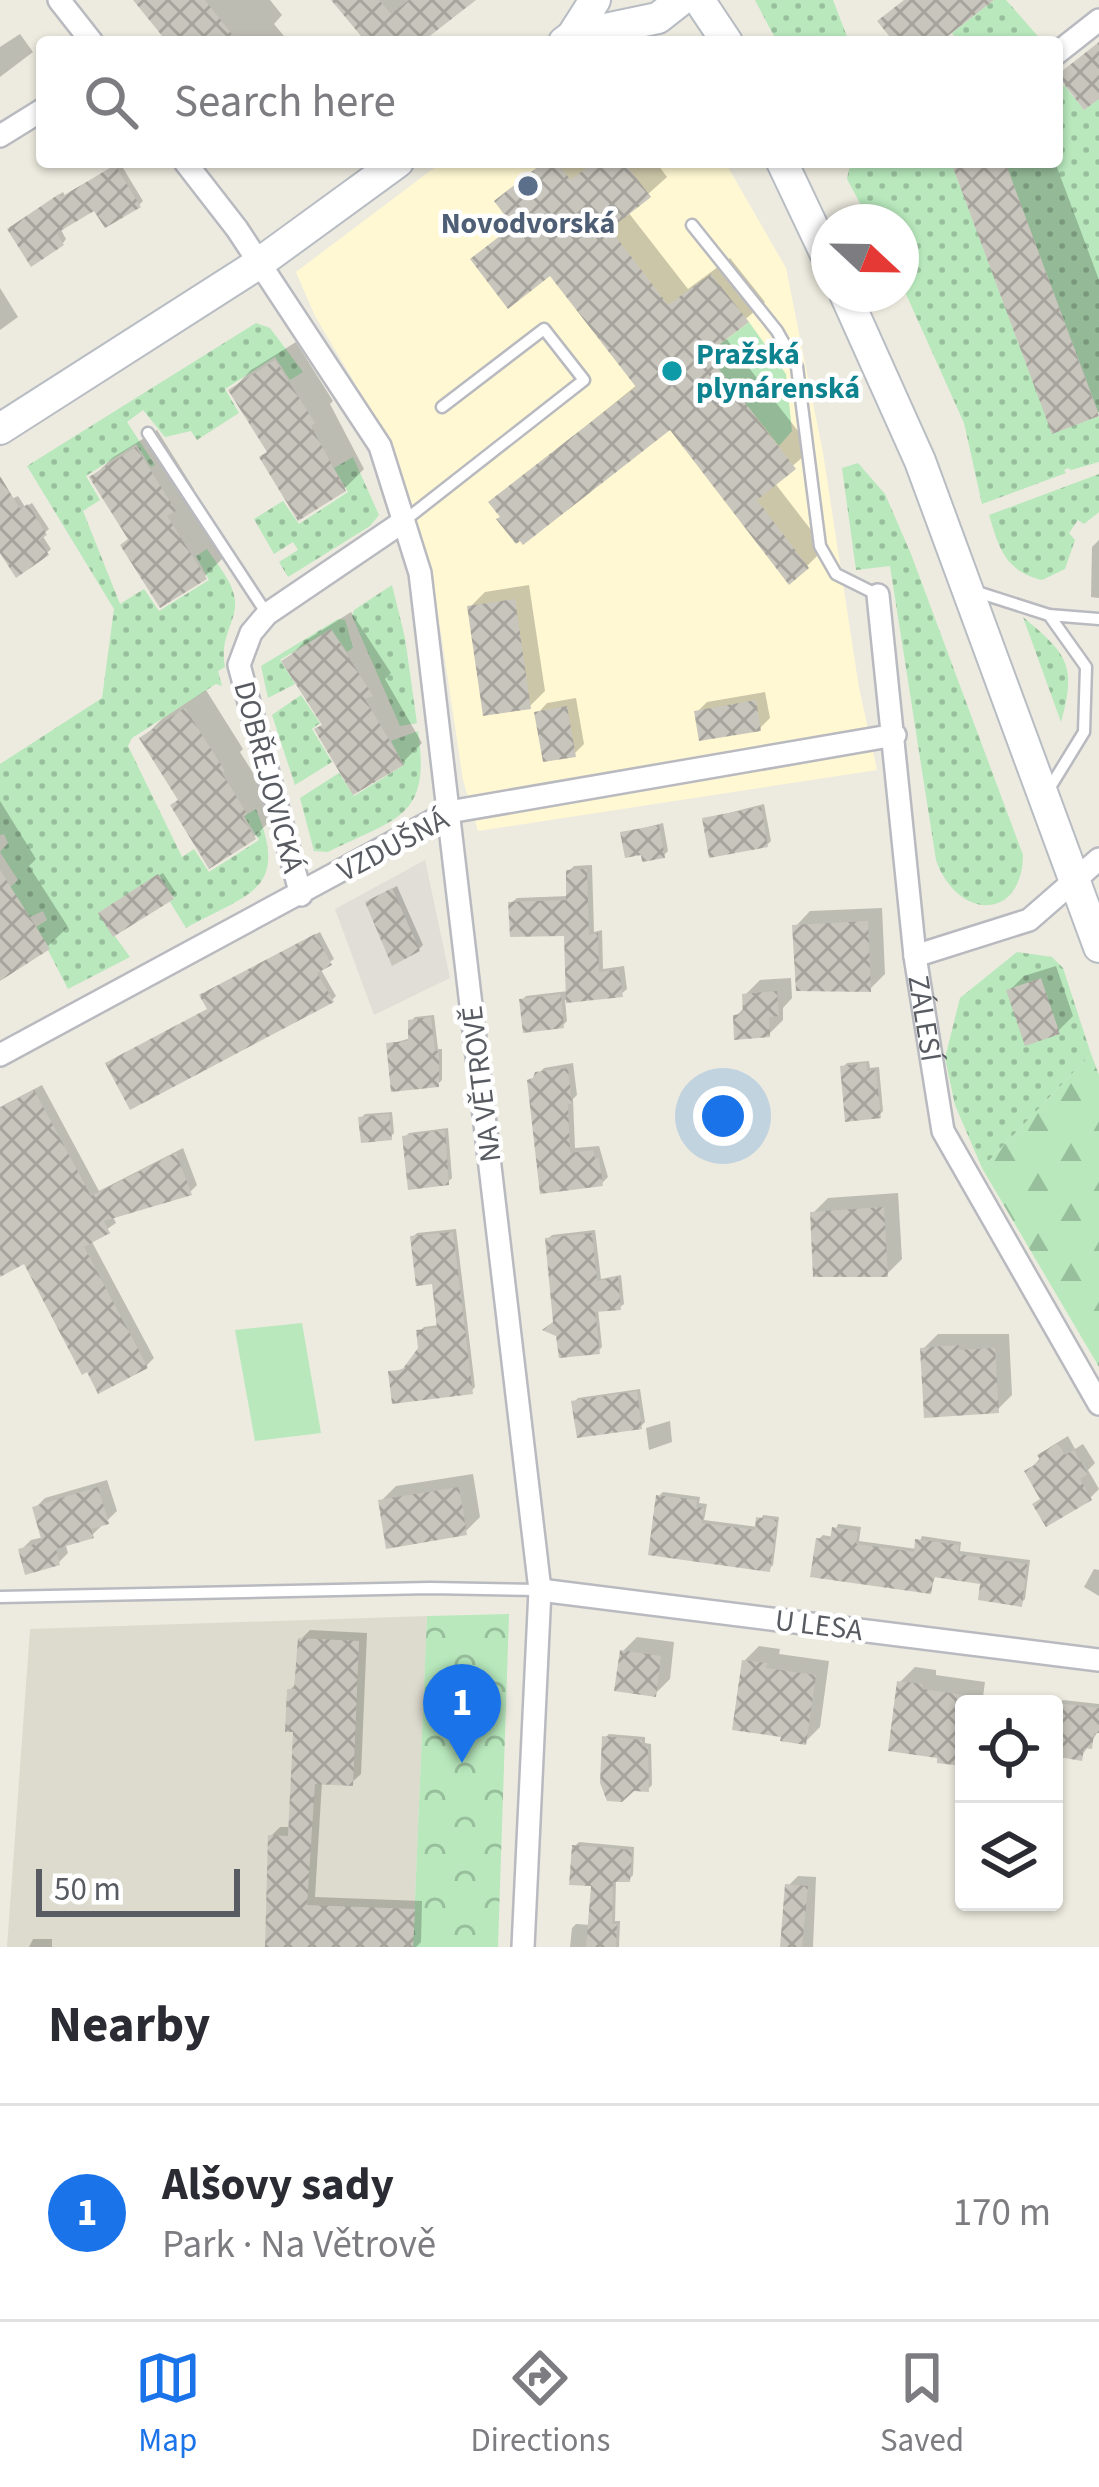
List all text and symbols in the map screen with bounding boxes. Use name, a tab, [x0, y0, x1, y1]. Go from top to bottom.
search box	[36, 36, 1063, 168]
icon: search	[78, 69, 144, 135]
text: Search here	[174, 70, 396, 134]
marker: Novodvorská	[515, 173, 541, 199]
place label: Novodvorská	[441, 202, 615, 245]
north arrow	[811, 204, 919, 312]
place label: Pražská plynárenská	[696, 333, 860, 410]
marker: Pražská plynárenská	[659, 358, 685, 384]
street label: DOBŘEJOVICKÁ	[222, 677, 315, 878]
street label: VZDUŠNÁ	[330, 798, 457, 893]
street label: ZÁLESÍ	[896, 972, 953, 1066]
street label: NA VĚTROVĚ	[451, 1003, 512, 1164]
your location	[693, 1086, 753, 1146]
street label: U LESA	[773, 1599, 866, 1652]
pin: 1	[423, 1664, 501, 1763]
map controls	[955, 1695, 1063, 1911]
button: locate	[955, 1695, 1063, 1803]
button: layers	[955, 1803, 1063, 1911]
scale bar	[36, 1863, 240, 1916]
text: 50 m	[54, 1866, 121, 1913]
text: Nearby	[48, 1989, 210, 2061]
text: Alšovy sady	[162, 2153, 394, 2217]
text: 1	[77, 2185, 97, 2241]
text: 170 m	[953, 2185, 1051, 2241]
text: Park · Na Větrově	[162, 2217, 436, 2273]
tab: Map	[135, 2345, 201, 2464]
tab: Directions	[471, 2345, 610, 2464]
tab: Saved	[880, 2345, 964, 2464]

